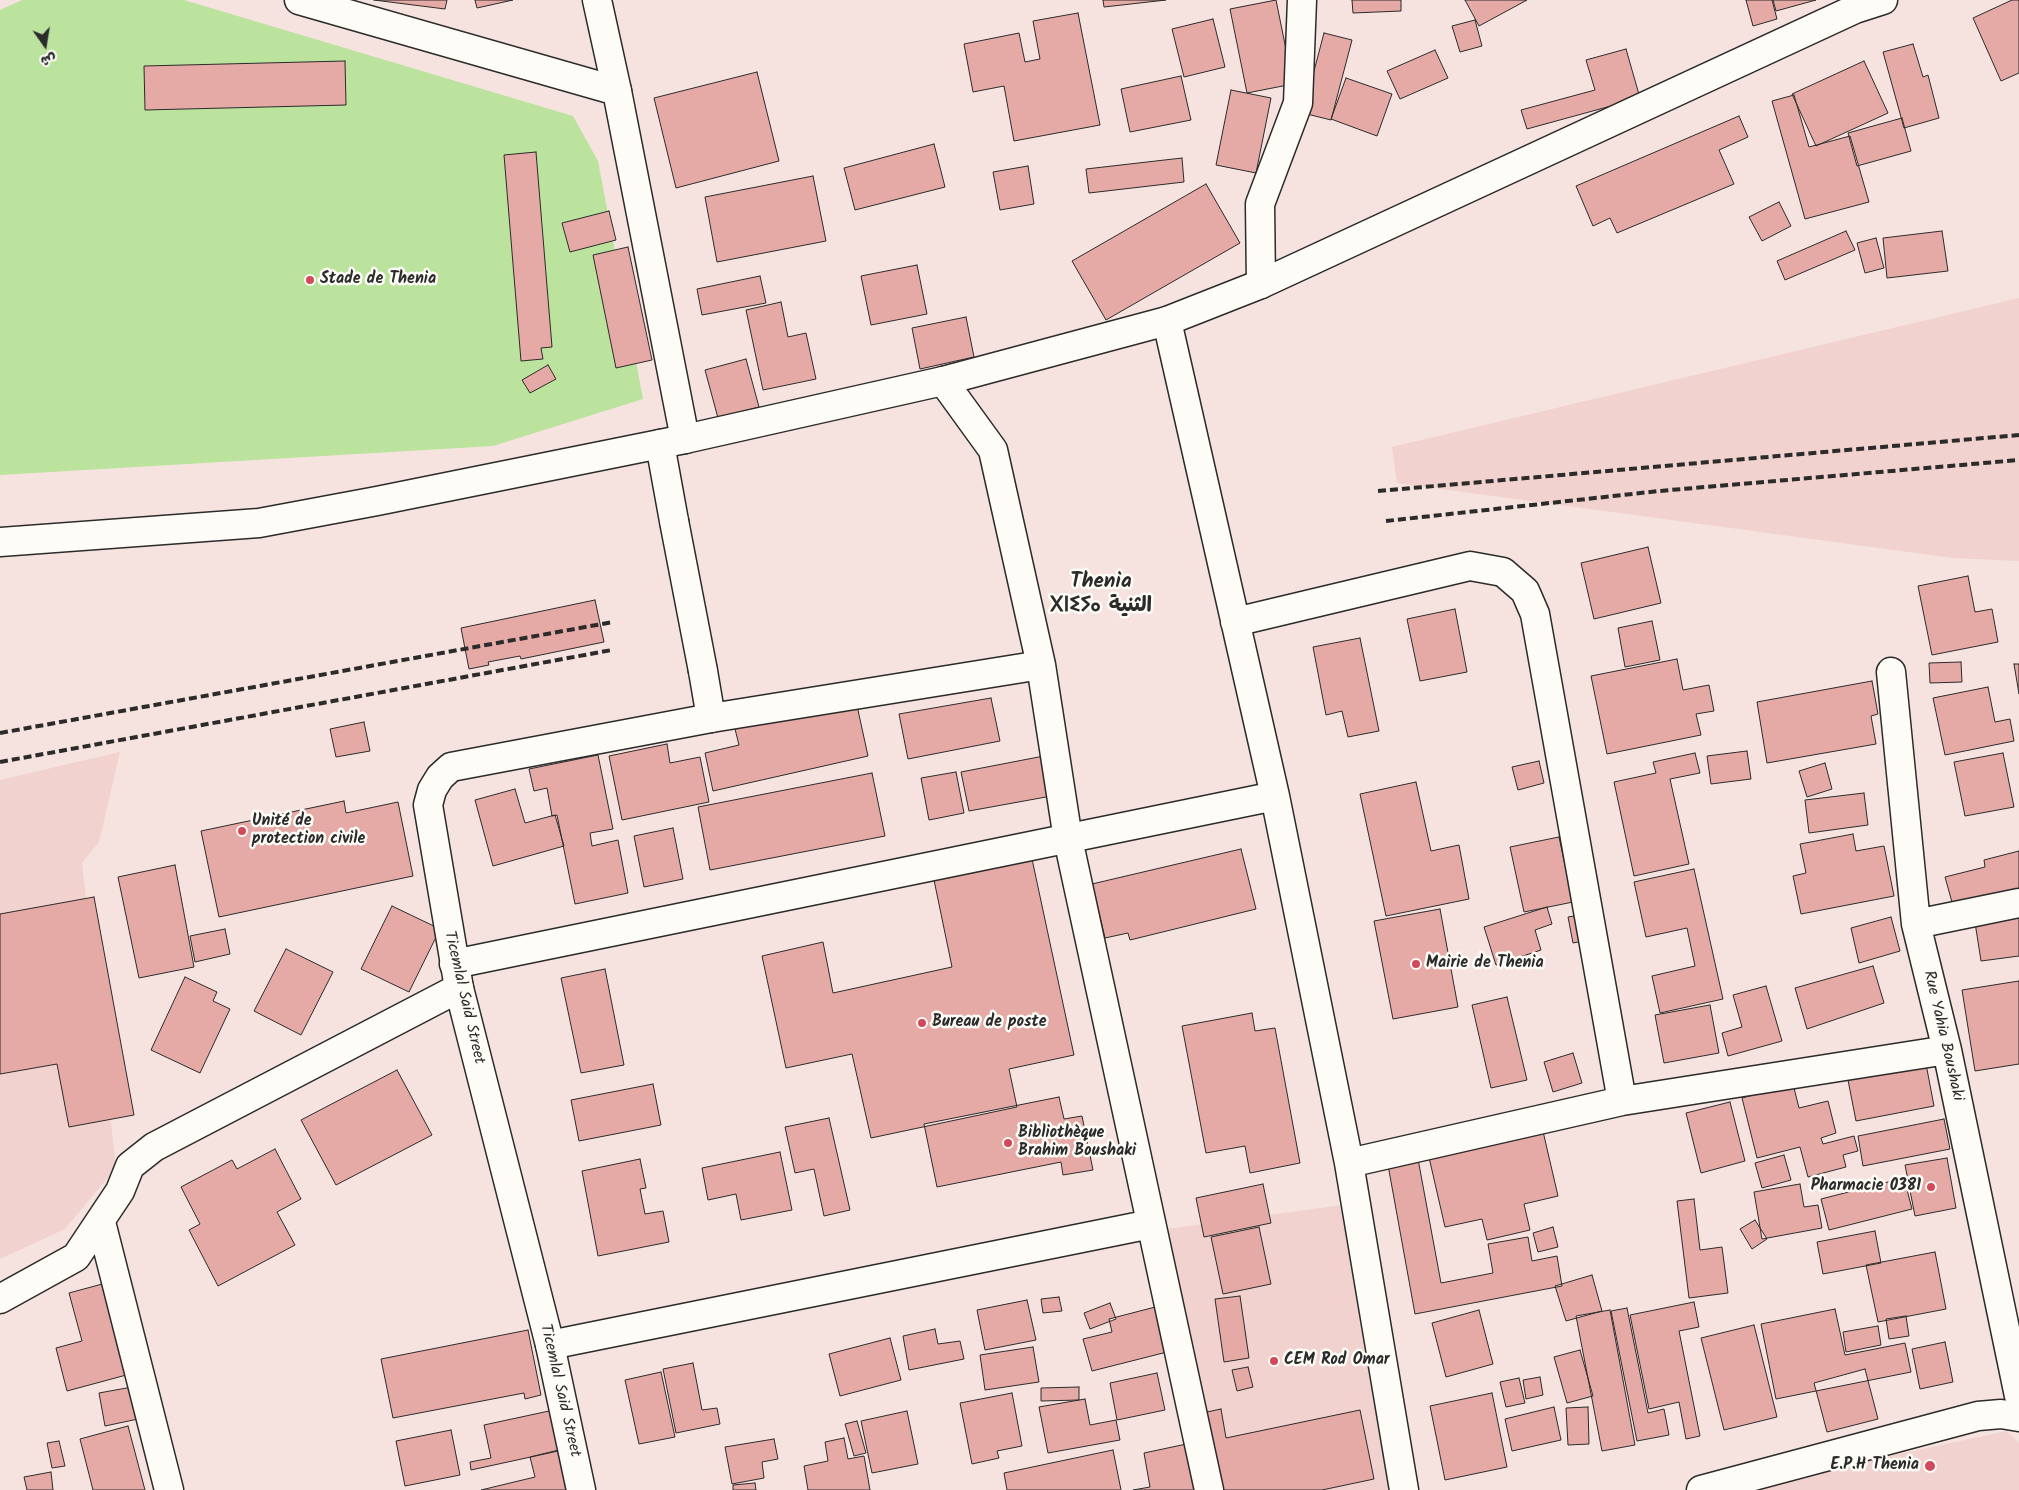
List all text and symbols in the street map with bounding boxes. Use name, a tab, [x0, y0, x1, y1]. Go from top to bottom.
north arrow	[20, 20, 70, 70]
text: ش	[38, 47, 58, 72]
place label: Stade de Thenia	[320, 270, 436, 290]
marker: Stade de Thenia	[304, 274, 316, 286]
district label: Thenia ⵝⵏⵉⵢⴰ الثنية	[1050, 570, 1152, 620]
place label: Unité de protection civile	[252, 812, 365, 850]
marker: Unité de protection civile	[236, 825, 248, 837]
street label: Ticemlal Said Street	[438, 930, 488, 1066]
place label: Mairie de Thenia	[1426, 954, 1544, 974]
marker: Mairie de Thenia	[1410, 958, 1422, 970]
street label: Rue Yahia Boushaki	[1918, 969, 1966, 1103]
place label: Bureau de poste	[932, 1013, 1046, 1033]
marker: Bureau de poste	[916, 1017, 928, 1029]
place label: Bibliothèque Brahim Boushaki	[1018, 1124, 1136, 1162]
marker: Bibliothèque Brahim Boushaki	[1002, 1137, 1014, 1149]
place label: Pharmacie 0381	[1811, 1177, 1921, 1197]
marker: Pharmacie 0381	[1925, 1181, 1937, 1193]
street label: Ticemlal Said Street	[534, 1323, 584, 1459]
place label: CEM Rod Omar	[1284, 1351, 1390, 1371]
marker: CEM Rod Omar	[1268, 1355, 1280, 1367]
place label: E.P.H Thenia	[1831, 1456, 1919, 1476]
marker: E.P.H Thenia	[1923, 1459, 1937, 1473]

